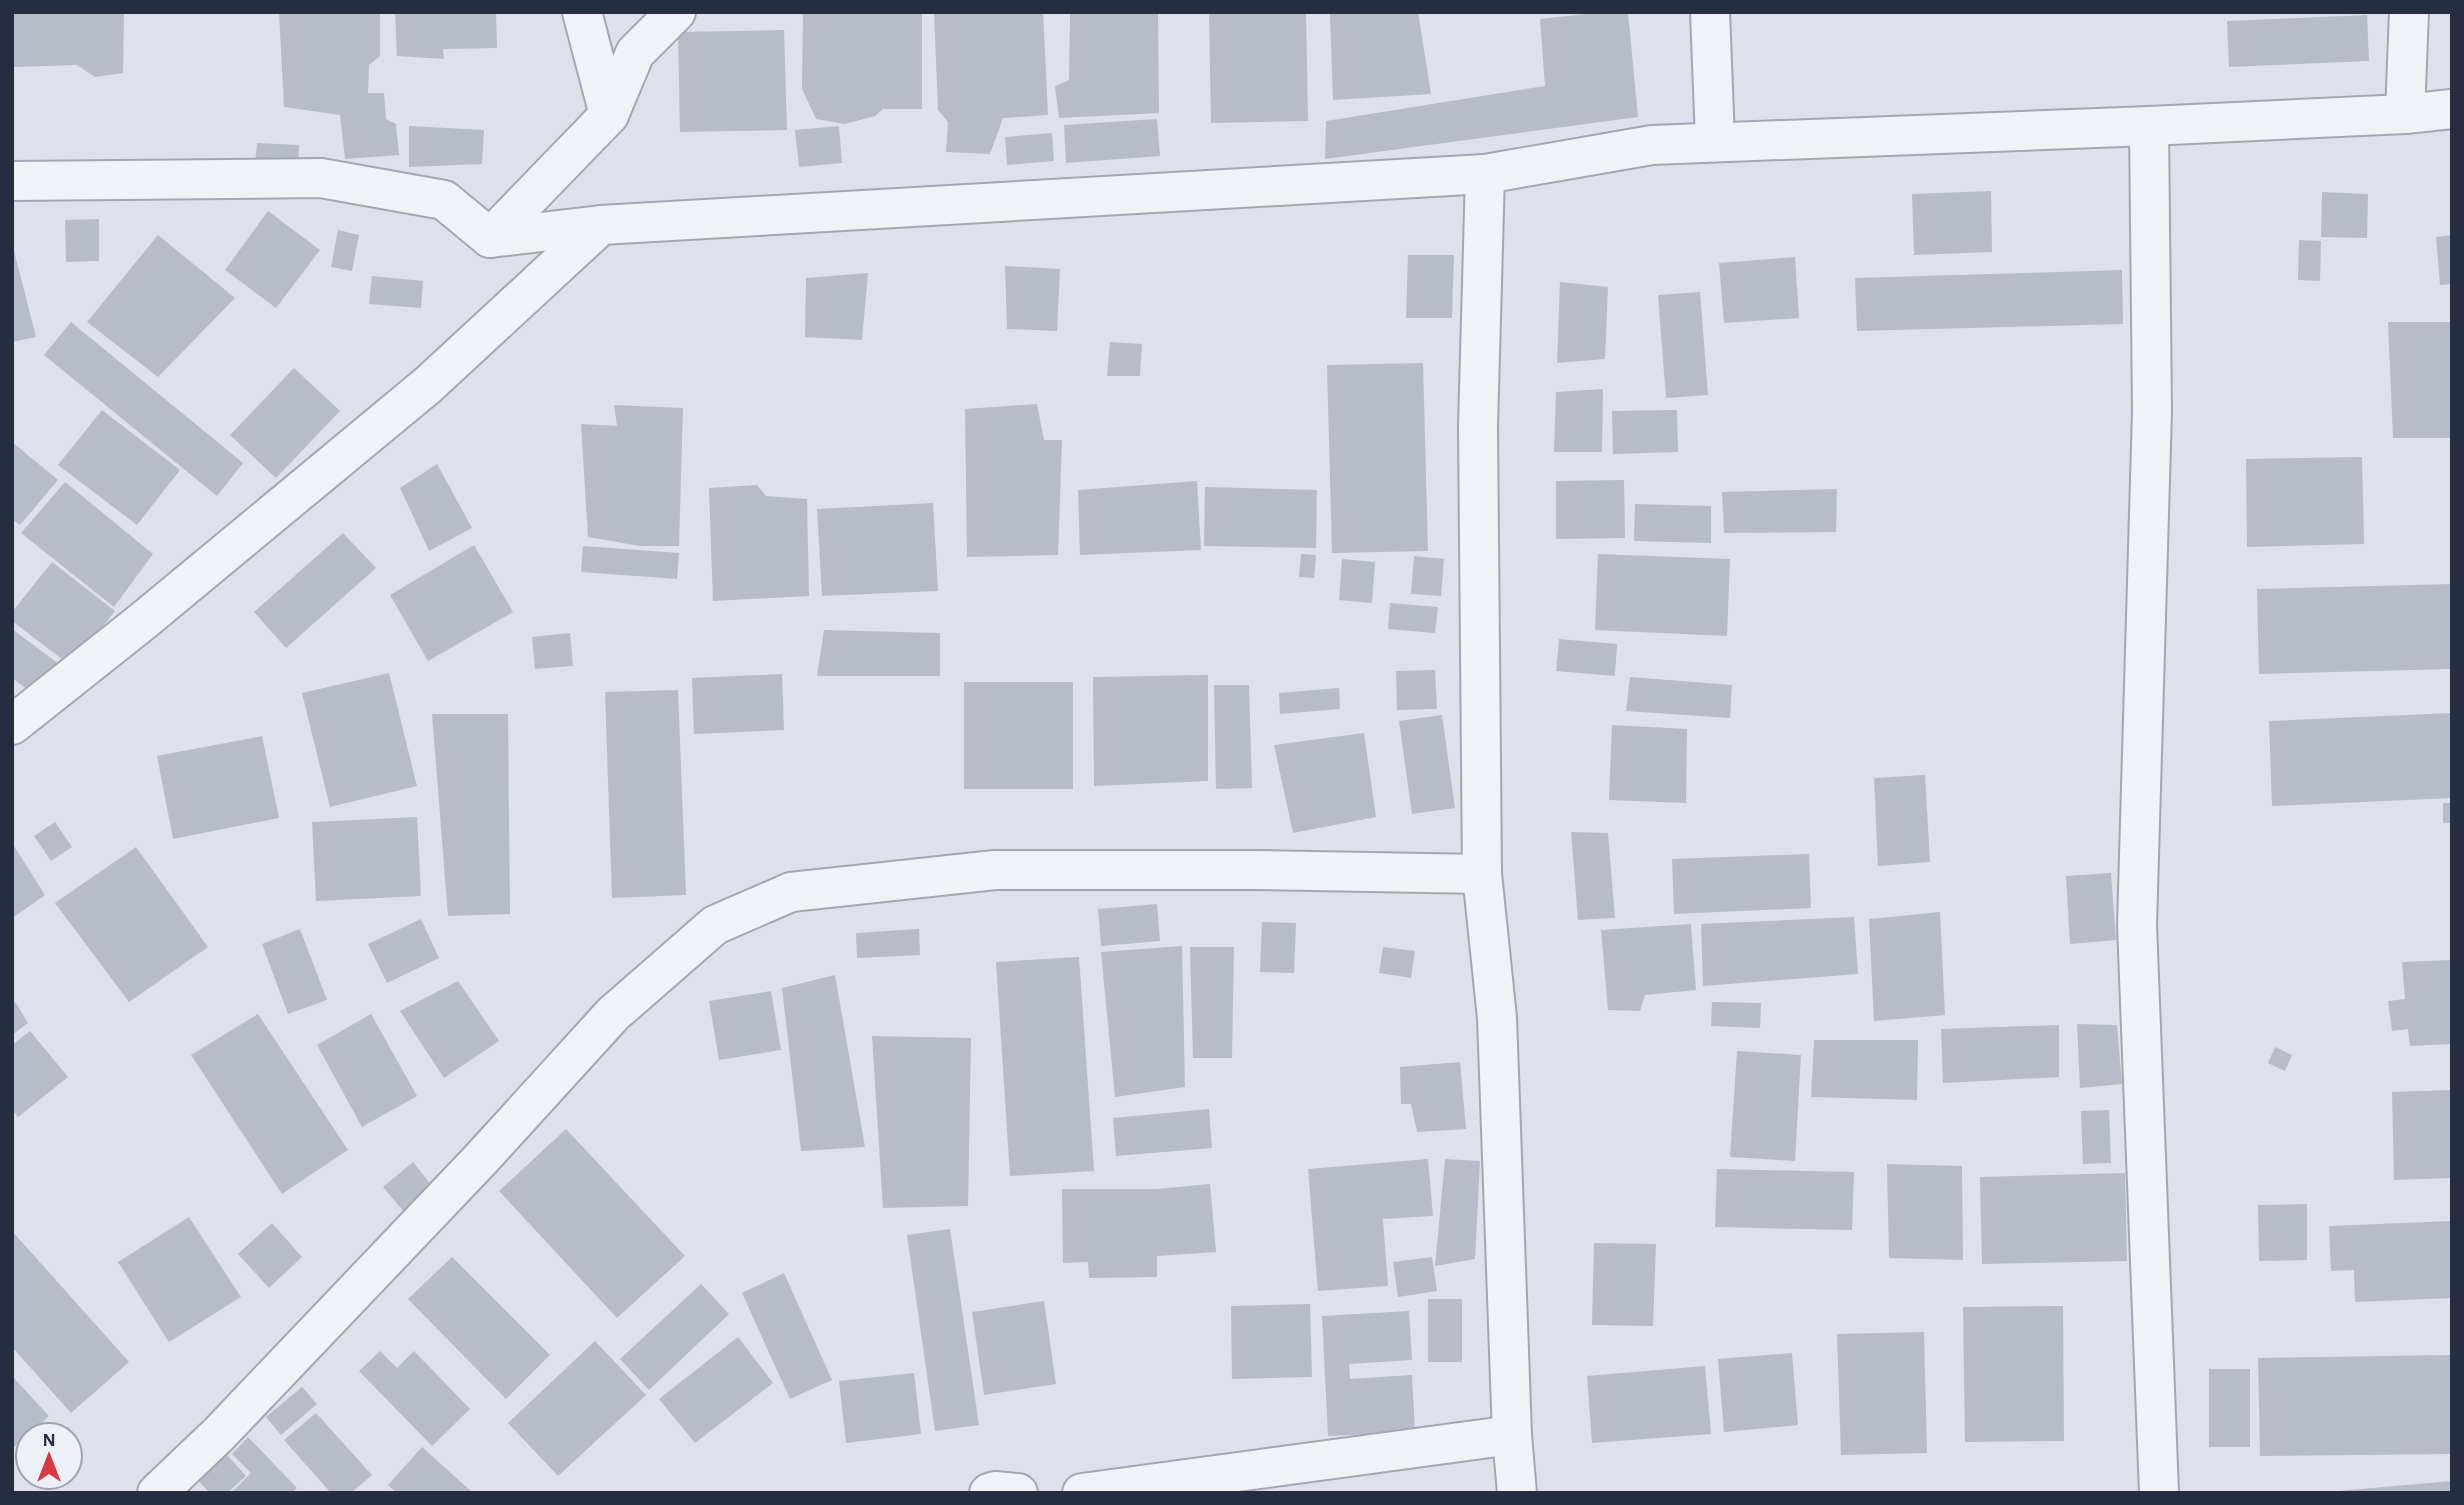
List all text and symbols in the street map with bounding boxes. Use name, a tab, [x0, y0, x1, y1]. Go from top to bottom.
north arrow	[14, 1421, 84, 1491]
text: N	[42, 1431, 56, 1450]

